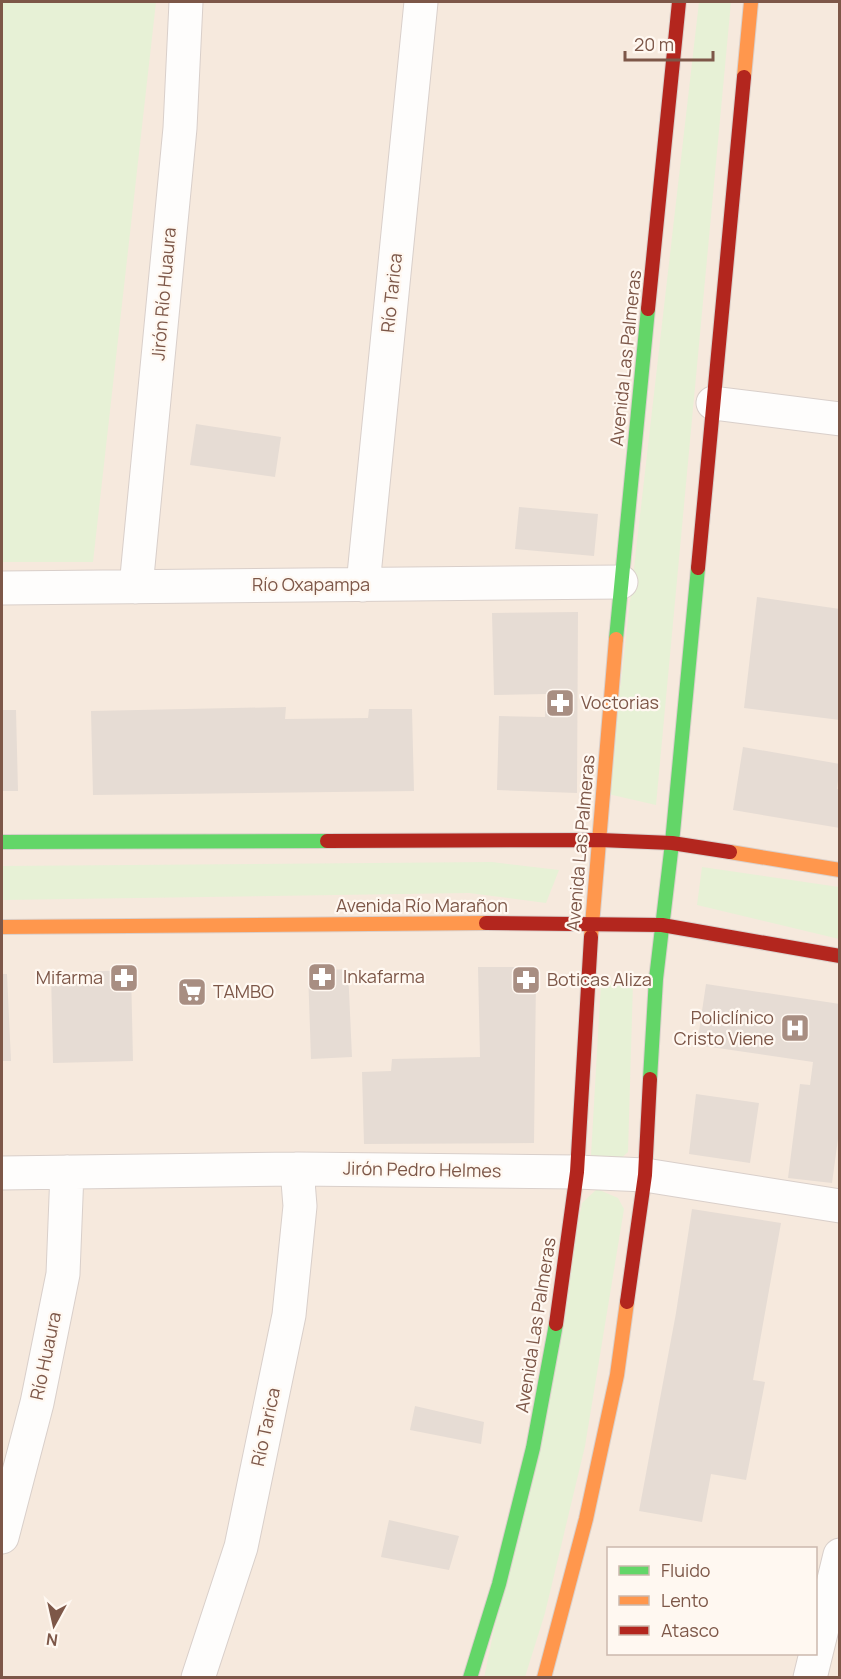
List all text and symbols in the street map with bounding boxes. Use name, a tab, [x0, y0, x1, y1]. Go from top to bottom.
scale bar	[625, 24, 714, 62]
text: 20 m	[634, 32, 674, 56]
street label: Jirón Río Huaura	[145, 226, 181, 361]
street label: Río Tarica	[375, 252, 407, 334]
street label: Avenida Las Palmeras	[604, 269, 646, 447]
street label: Río Oxapampa	[252, 572, 370, 596]
pharmacy icon: Voctorias	[544, 687, 576, 719]
place label: Voctorias	[581, 690, 659, 714]
street label: Avenida Las Palmeras	[560, 754, 600, 932]
street label: Avenida Río Marañon	[336, 893, 508, 917]
pharmacy icon: Inkafarma	[306, 961, 338, 993]
pharmacy icon: Mifarma	[108, 962, 140, 994]
place label: Inkafarma	[343, 964, 425, 988]
pharmacy icon: Boticas Aliza	[510, 964, 542, 996]
place label: Mifarma	[36, 965, 103, 989]
place label: Boticas Aliza	[547, 967, 652, 991]
supermarket icon: TAMBO	[176, 976, 208, 1008]
place label: TAMBO	[213, 979, 274, 1003]
place label: Policlínico Cristo Viene	[674, 1005, 774, 1050]
hospital icon: Policlínico Cristo Viene	[779, 1012, 811, 1044]
street label: Jirón Pedro Helmes	[343, 1156, 502, 1182]
street label: Avenida Las Palmeras	[509, 1236, 561, 1414]
street label: Río Huaura	[24, 1309, 66, 1402]
street label: Río Tarica	[245, 1385, 285, 1468]
legend	[607, 1547, 817, 1655]
text: Fluido	[661, 1558, 710, 1582]
text: Lento	[661, 1588, 709, 1612]
north arrow	[24, 1595, 84, 1655]
text: Atasco	[661, 1618, 719, 1642]
text: N	[45, 1628, 59, 1652]

